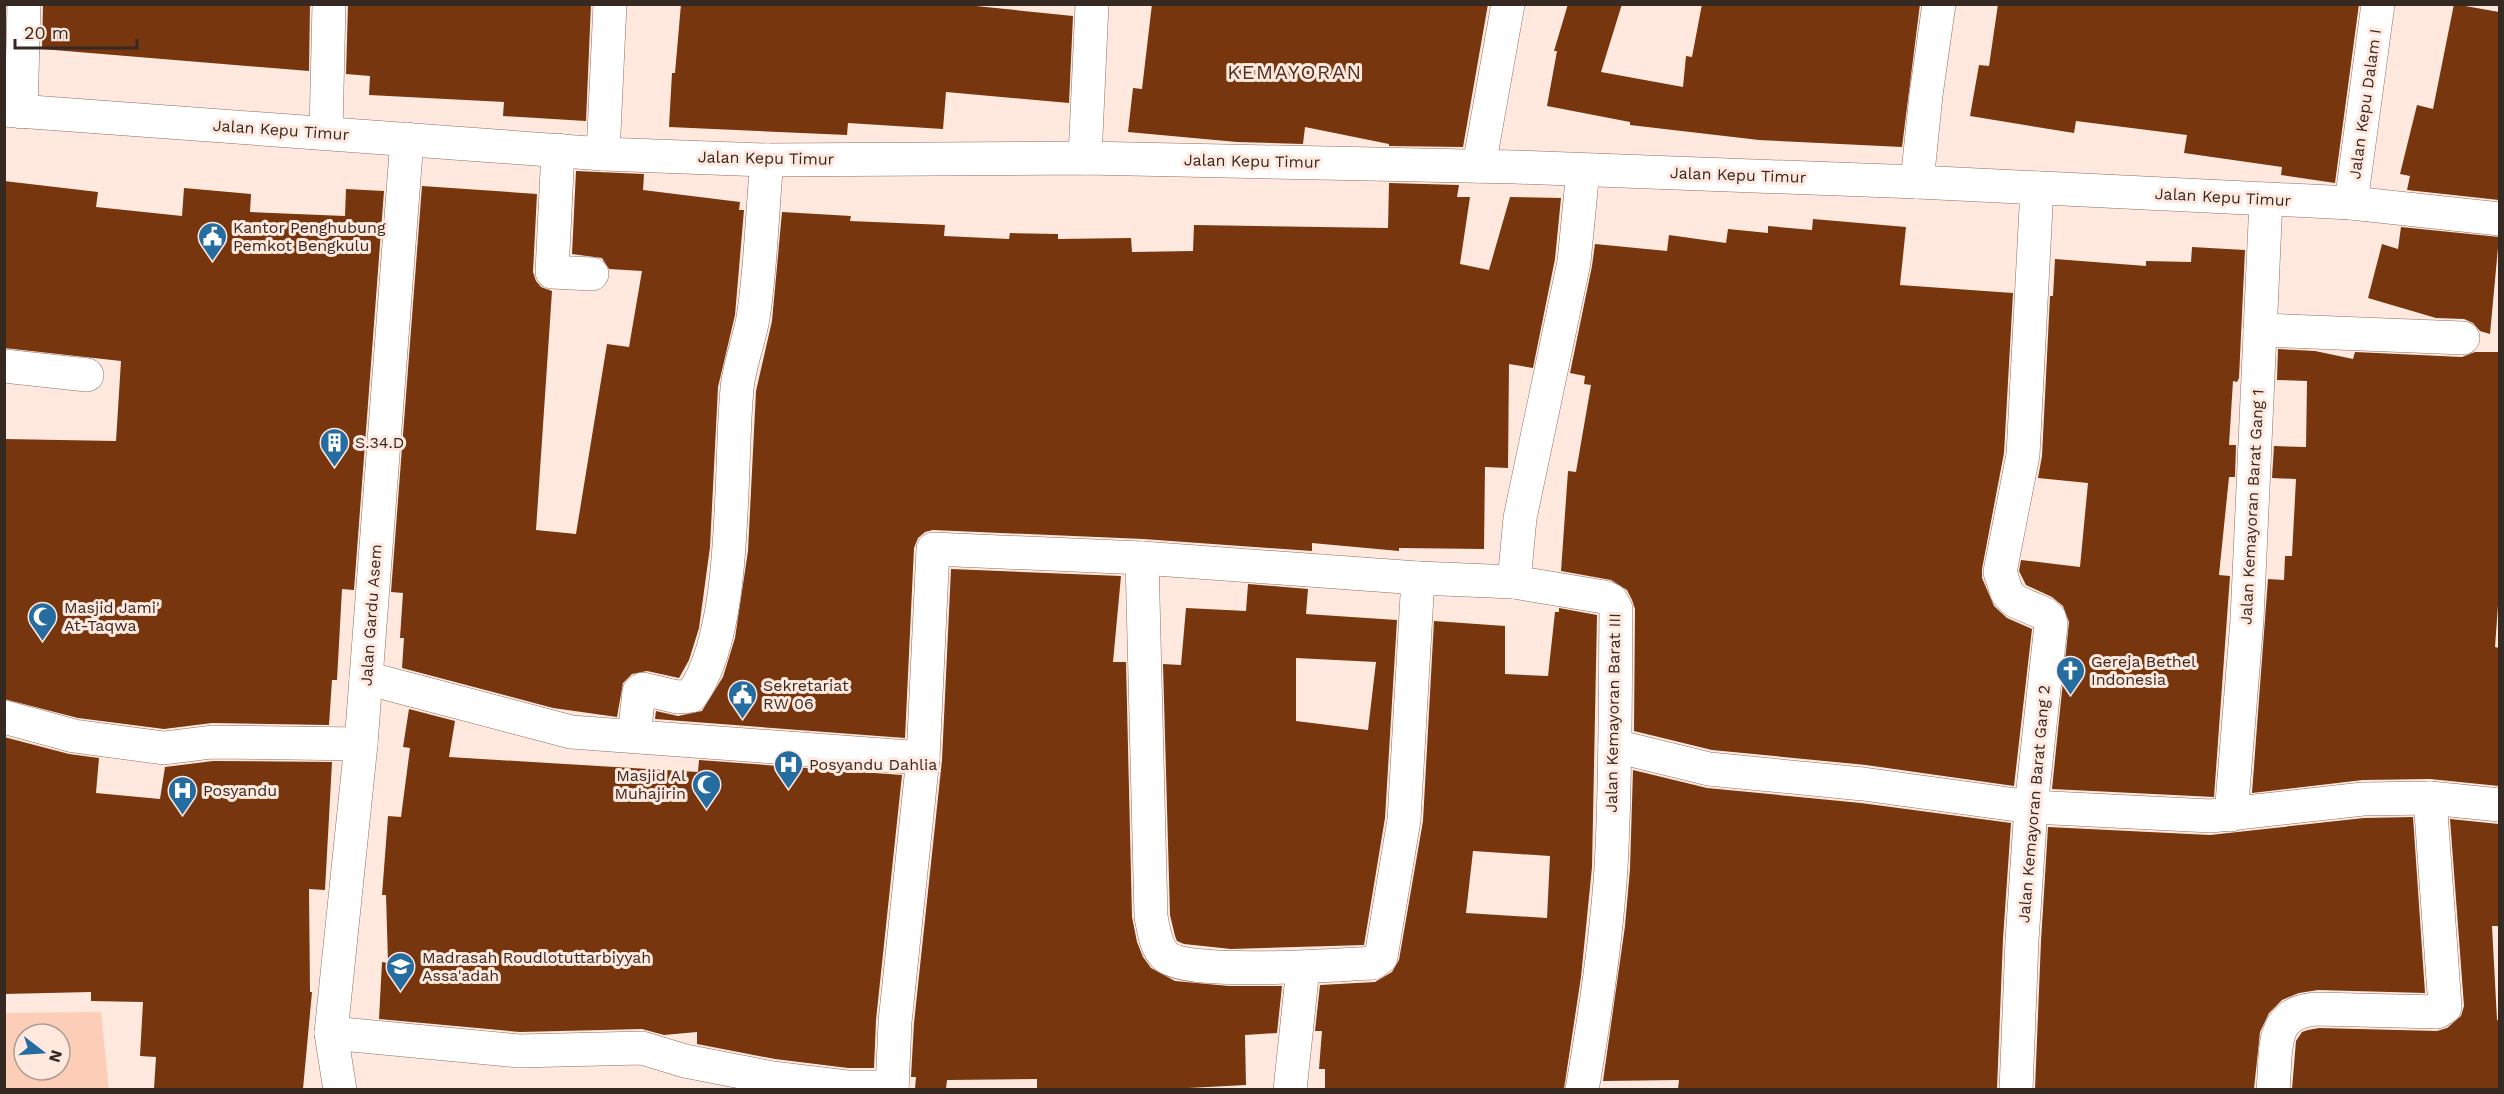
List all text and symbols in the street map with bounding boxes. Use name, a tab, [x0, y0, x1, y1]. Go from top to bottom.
scale bar	[15, 12, 136, 50]
text: 20 m	[24, 22, 69, 43]
street label: Jalan Kepu Dalam I	[2345, 28, 2385, 180]
district label: KEMAYORAN	[1227, 60, 1363, 84]
street label: Jalan Kepu Timur	[212, 116, 350, 144]
street label: Jalan Kepu Timur	[698, 147, 835, 169]
street label: Jalan Kepu Timur	[1184, 150, 1321, 172]
street label: Jalan Kepu Timur	[1669, 163, 1807, 187]
street label: Jalan Kepu Timur	[2154, 184, 2292, 210]
place label: Kantor Penghubung Pemkot Bengkulu	[233, 218, 386, 255]
public building icon: Kantor Penghubung Pemkot Bengkulu	[196, 220, 228, 262]
street label: Jalan Kemayoran Barat Gang 1	[2236, 389, 2268, 625]
building icon: S.34.D	[318, 426, 350, 468]
place label: S.34.D	[355, 433, 404, 452]
street label: Jalan Gardu Asem	[357, 543, 385, 687]
place label: Masjid Jami' At-Taqwa	[64, 598, 160, 635]
mosque icon: Masjid Jami' At-Taqwa	[27, 600, 59, 642]
street label: Jalan Kemayoran Barat III	[1602, 613, 1624, 813]
place label: Gereja Bethel Indonesia	[2091, 652, 2196, 689]
church icon: Gereja Bethel Indonesia	[2054, 654, 2086, 696]
place label: Sekretariat RW 06	[763, 676, 849, 713]
public building icon: Sekretariat RW 06	[726, 678, 758, 720]
street label: Jalan Kemayoran Barat Gang 2	[2014, 684, 2054, 924]
hospital icon: Posyandu Dahlia	[772, 748, 804, 790]
place label: Posyandu Dahlia	[809, 755, 937, 774]
place label: Masjid Al Muhajirin	[614, 766, 686, 803]
mosque icon: Masjid Al Muhajirin	[691, 768, 723, 810]
hospital icon: Posyandu	[166, 774, 198, 816]
place label: Posyandu	[203, 781, 277, 800]
place label: Madrasah Roudlotuttarbiyyah Assa'adah	[422, 948, 651, 985]
school or university icon: Madrasah Roudlotuttarbiyyah Assa'adah	[385, 950, 417, 992]
north arrow	[12, 1022, 72, 1082]
text: N	[45, 1048, 67, 1065]

